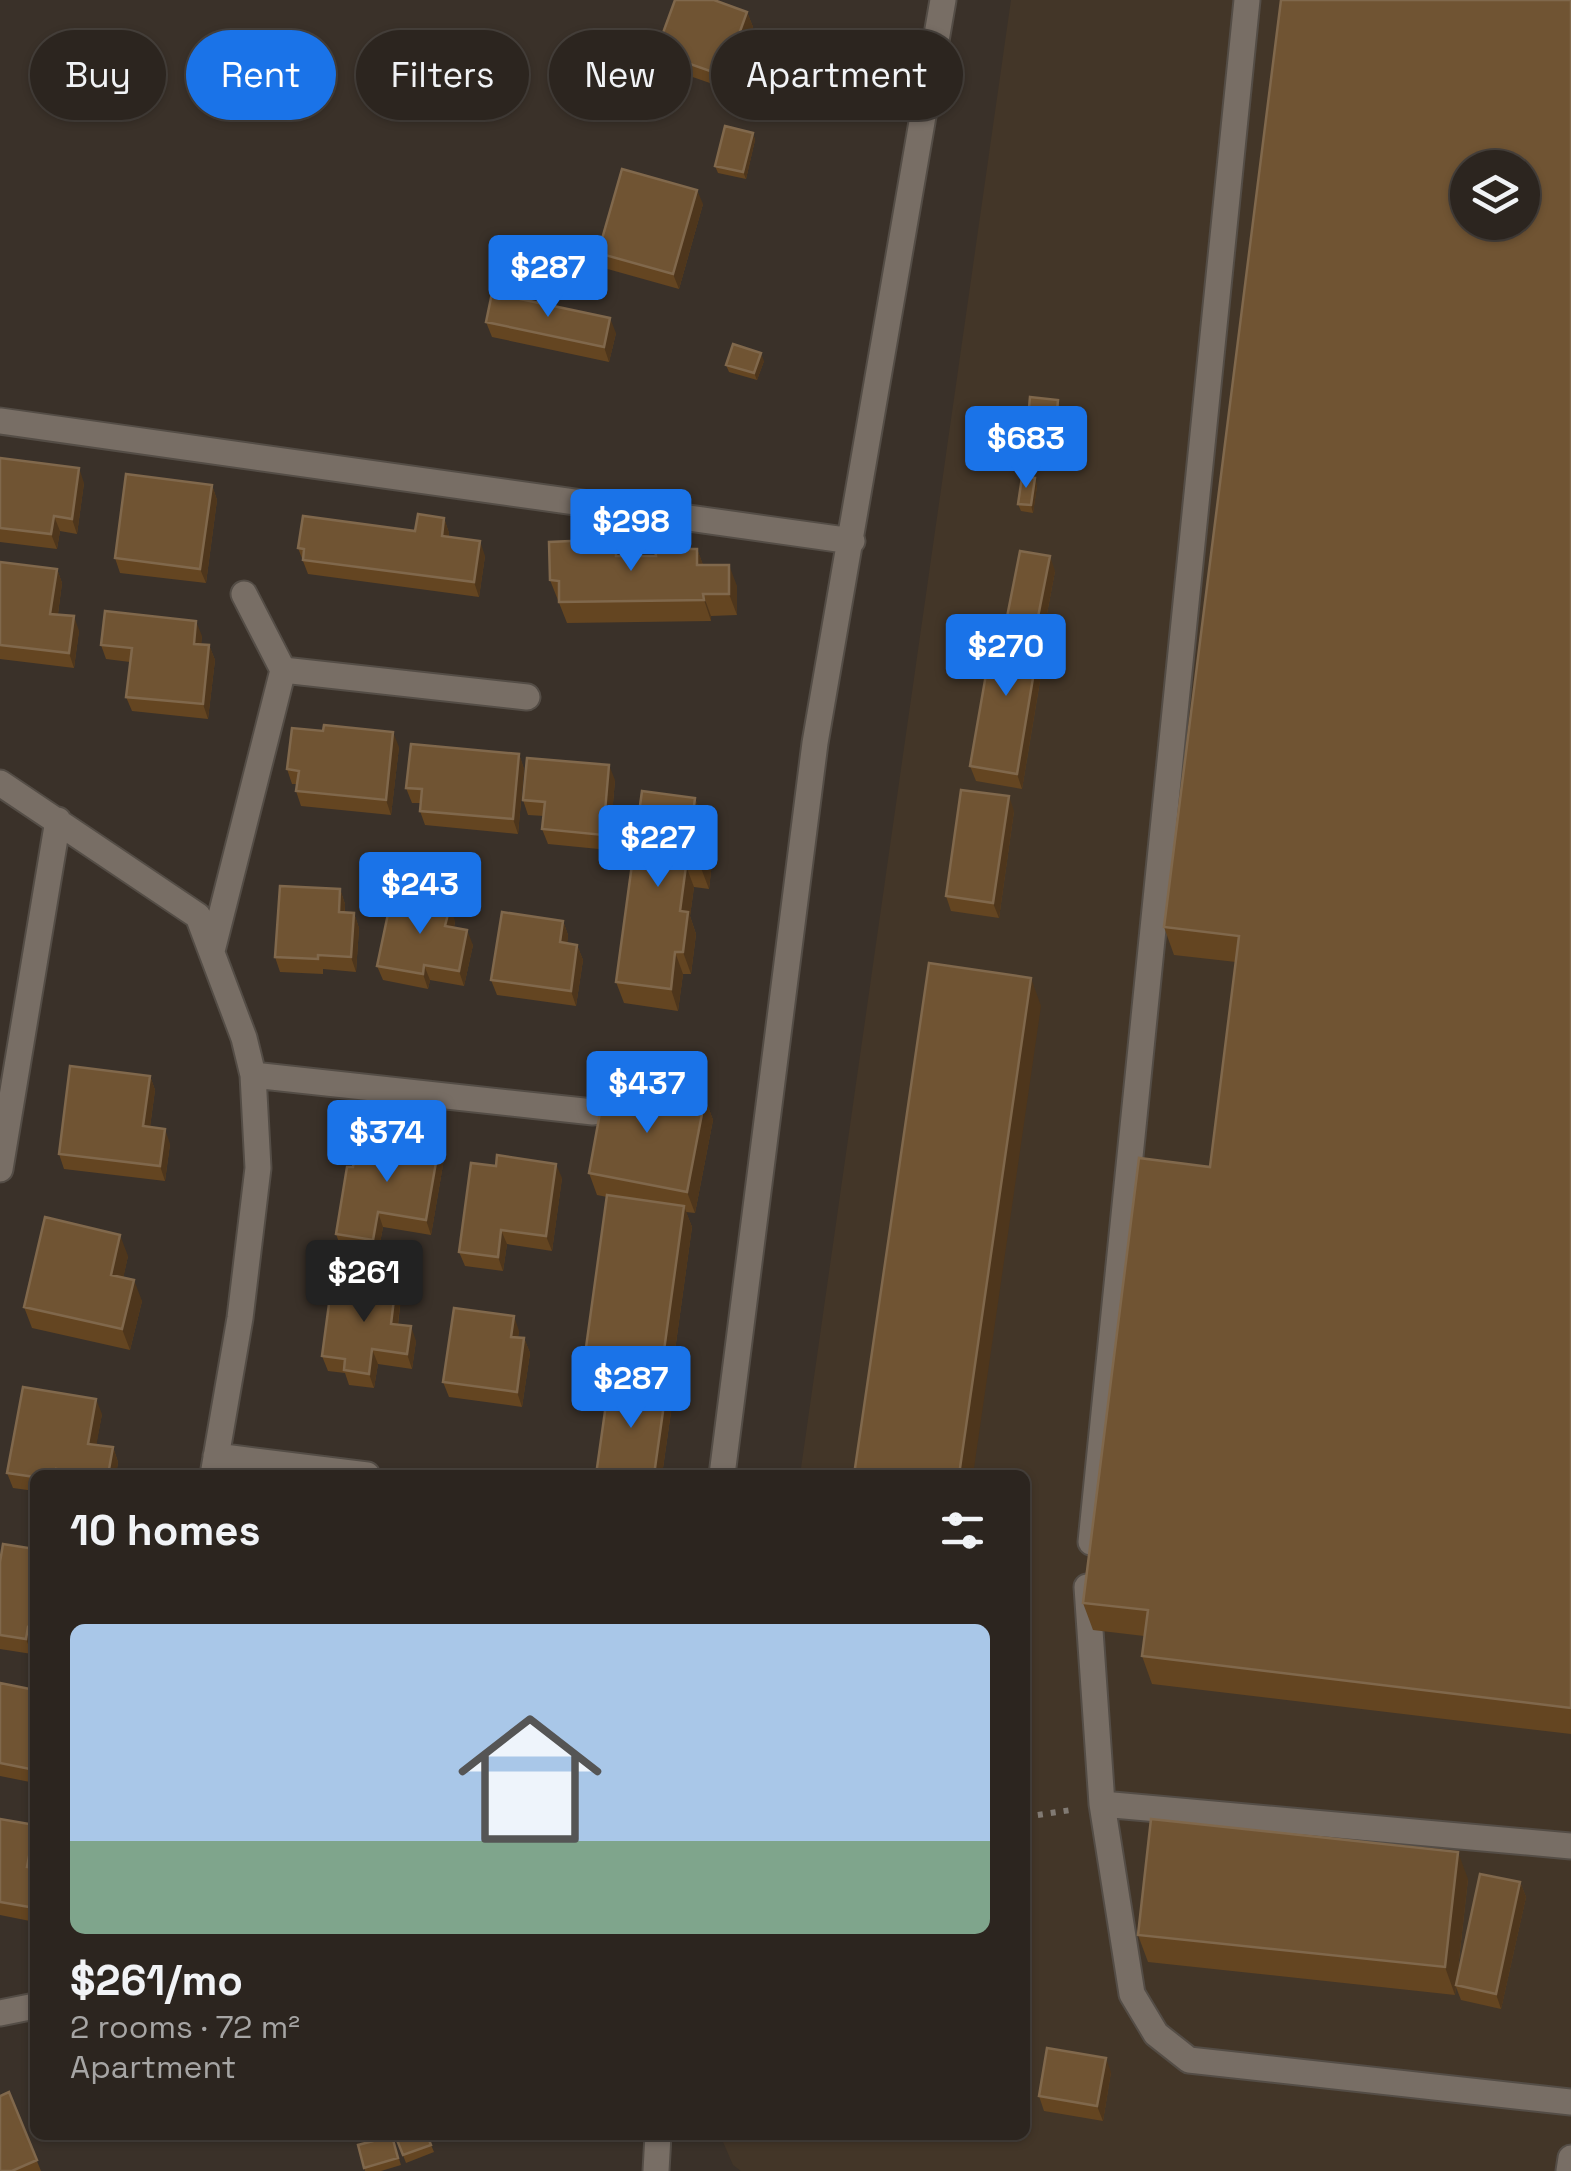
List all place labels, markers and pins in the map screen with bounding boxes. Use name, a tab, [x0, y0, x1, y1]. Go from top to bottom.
pin: $287	[489, 235, 607, 320]
pin: $683	[967, 406, 1085, 491]
pin: $298	[572, 489, 690, 574]
pin: $270	[947, 614, 1065, 699]
pin: $227	[599, 805, 717, 890]
pin: $243	[361, 852, 479, 937]
pin: $437	[588, 1051, 706, 1136]
pin: $374	[328, 1100, 446, 1185]
pin: $261	[305, 1240, 423, 1325]
pin: $287	[572, 1346, 690, 1431]

